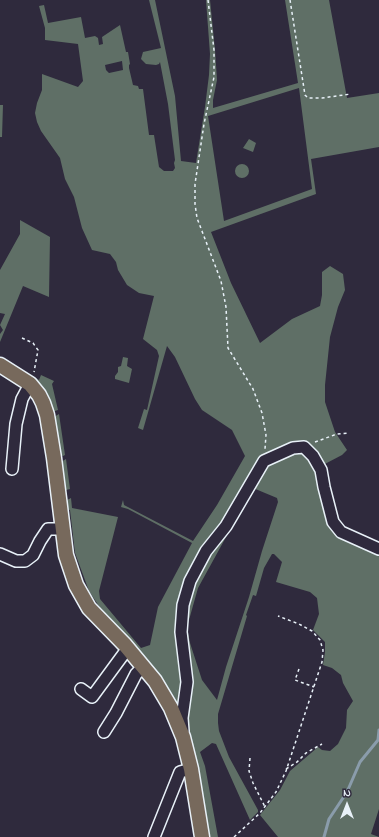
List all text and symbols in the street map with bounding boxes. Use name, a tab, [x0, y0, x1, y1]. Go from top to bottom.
north arrow	[327, 785, 367, 825]
text: N	[343, 785, 351, 801]

